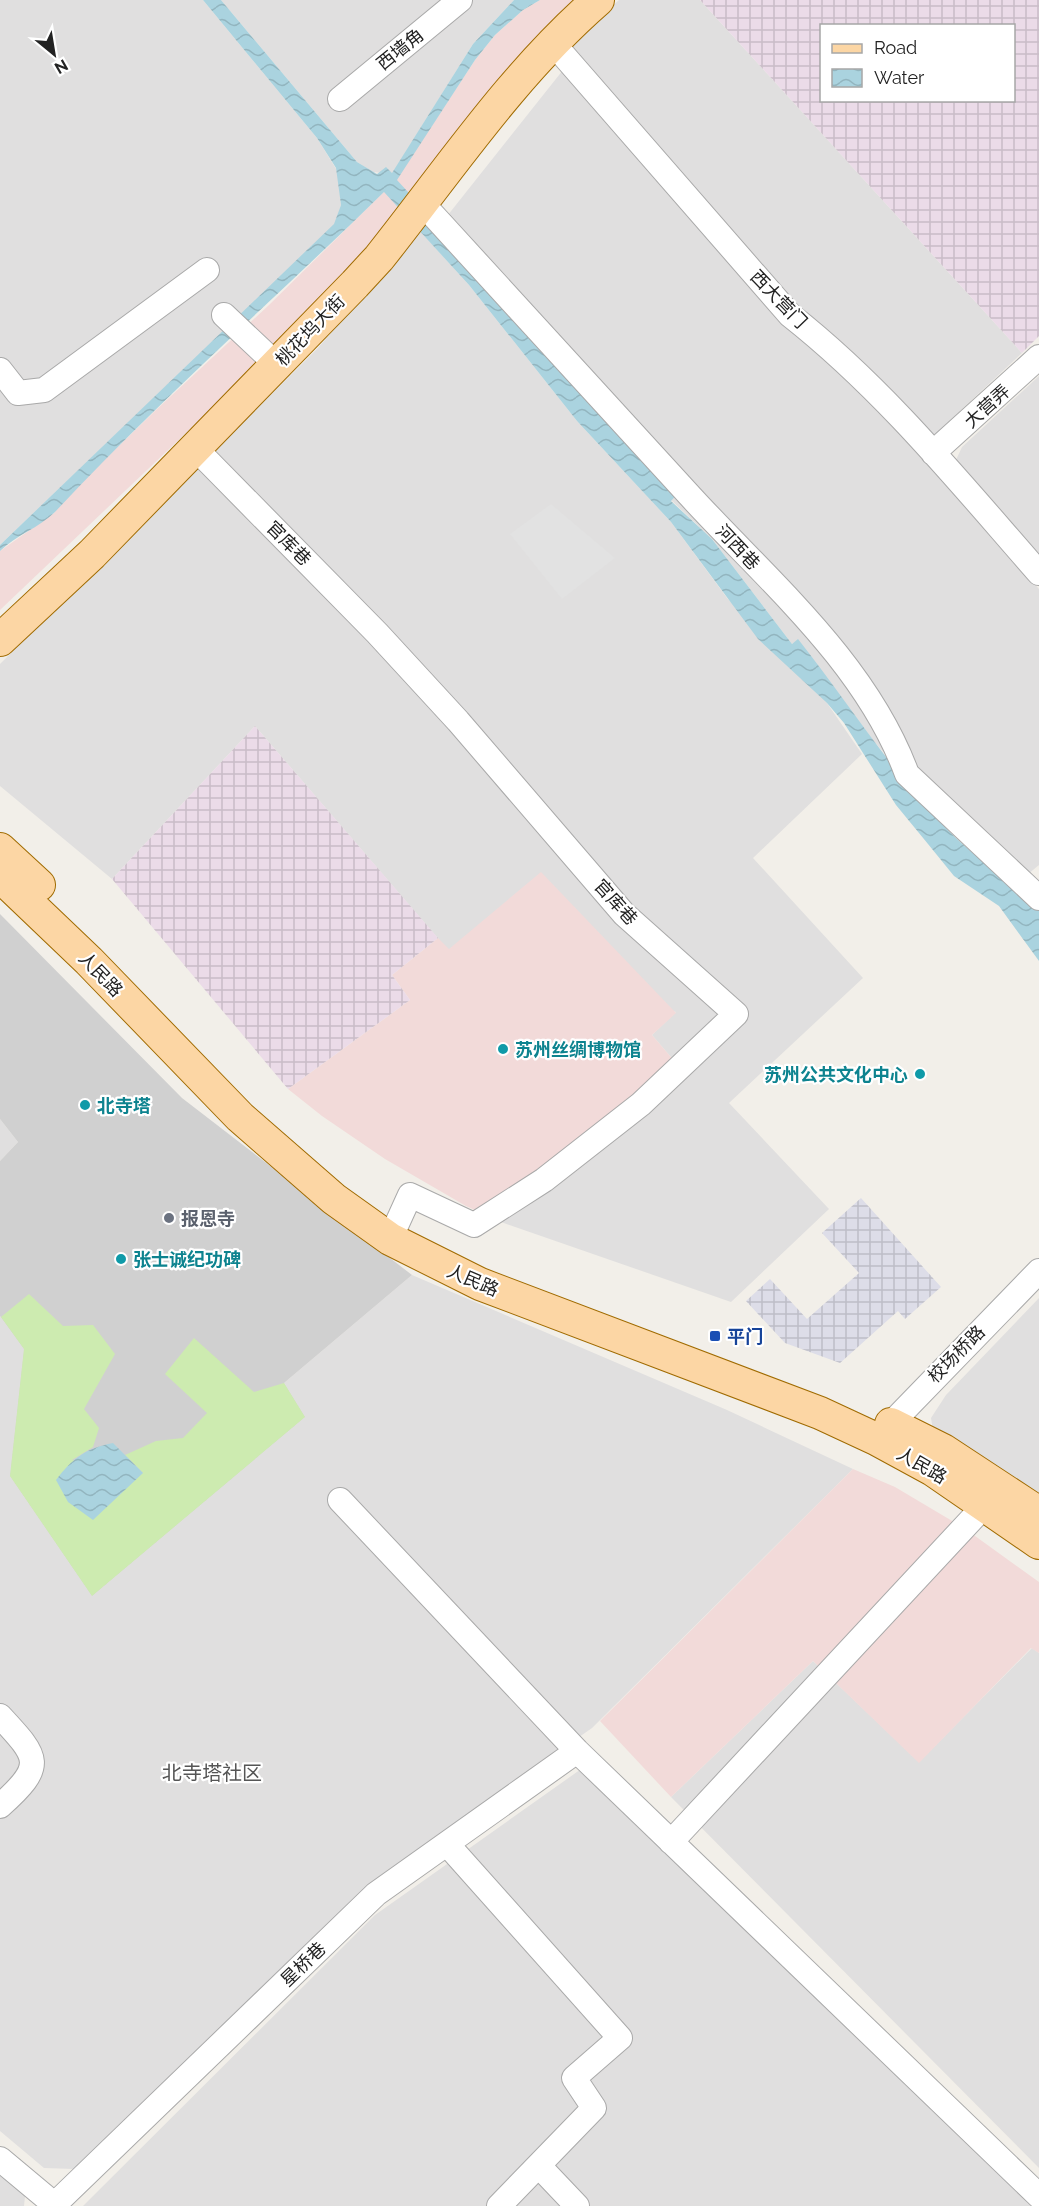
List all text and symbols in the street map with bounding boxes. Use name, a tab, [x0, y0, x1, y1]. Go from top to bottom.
north arrow	[24, 24, 84, 84]
street label: 西墙角	[372, 24, 428, 74]
legend	[820, 24, 1015, 102]
text: Road	[874, 37, 917, 58]
text: N	[51, 55, 71, 78]
text: Water	[874, 67, 925, 88]
street label: 西大营门	[746, 266, 812, 332]
street label: 桃花坞大街	[271, 290, 349, 370]
street label: 大营弄	[960, 380, 1014, 432]
street label: 官库巷	[262, 516, 316, 570]
street label: 河西巷	[712, 520, 764, 574]
street label: 官库巷	[590, 875, 642, 929]
street label: 人民路	[75, 947, 127, 1001]
place label: 苏州丝绸博物馆	[515, 1039, 641, 1060]
marker: 苏州丝绸博物馆	[496, 1042, 510, 1056]
place label: 苏州公共文化中心	[764, 1064, 908, 1085]
marker: 苏州公共文化中心	[913, 1067, 927, 1081]
place label: 北寺塔	[97, 1095, 151, 1116]
marker: 北寺塔	[78, 1098, 92, 1112]
place label: 报恩寺	[181, 1208, 235, 1229]
marker: 报恩寺	[162, 1211, 176, 1225]
place label: 张士诚纪功碑	[133, 1249, 241, 1270]
marker: 张士诚纪功碑	[114, 1252, 128, 1266]
street label: 人民路	[444, 1260, 502, 1300]
street label: 校场桥路	[923, 1321, 989, 1387]
place label: 平门	[727, 1326, 763, 1347]
marker: 平门	[708, 1329, 722, 1343]
street label: 人民路	[893, 1442, 951, 1488]
district label: 北寺塔社区	[162, 1761, 262, 1785]
street label: 星桥巷	[276, 1938, 330, 1990]

